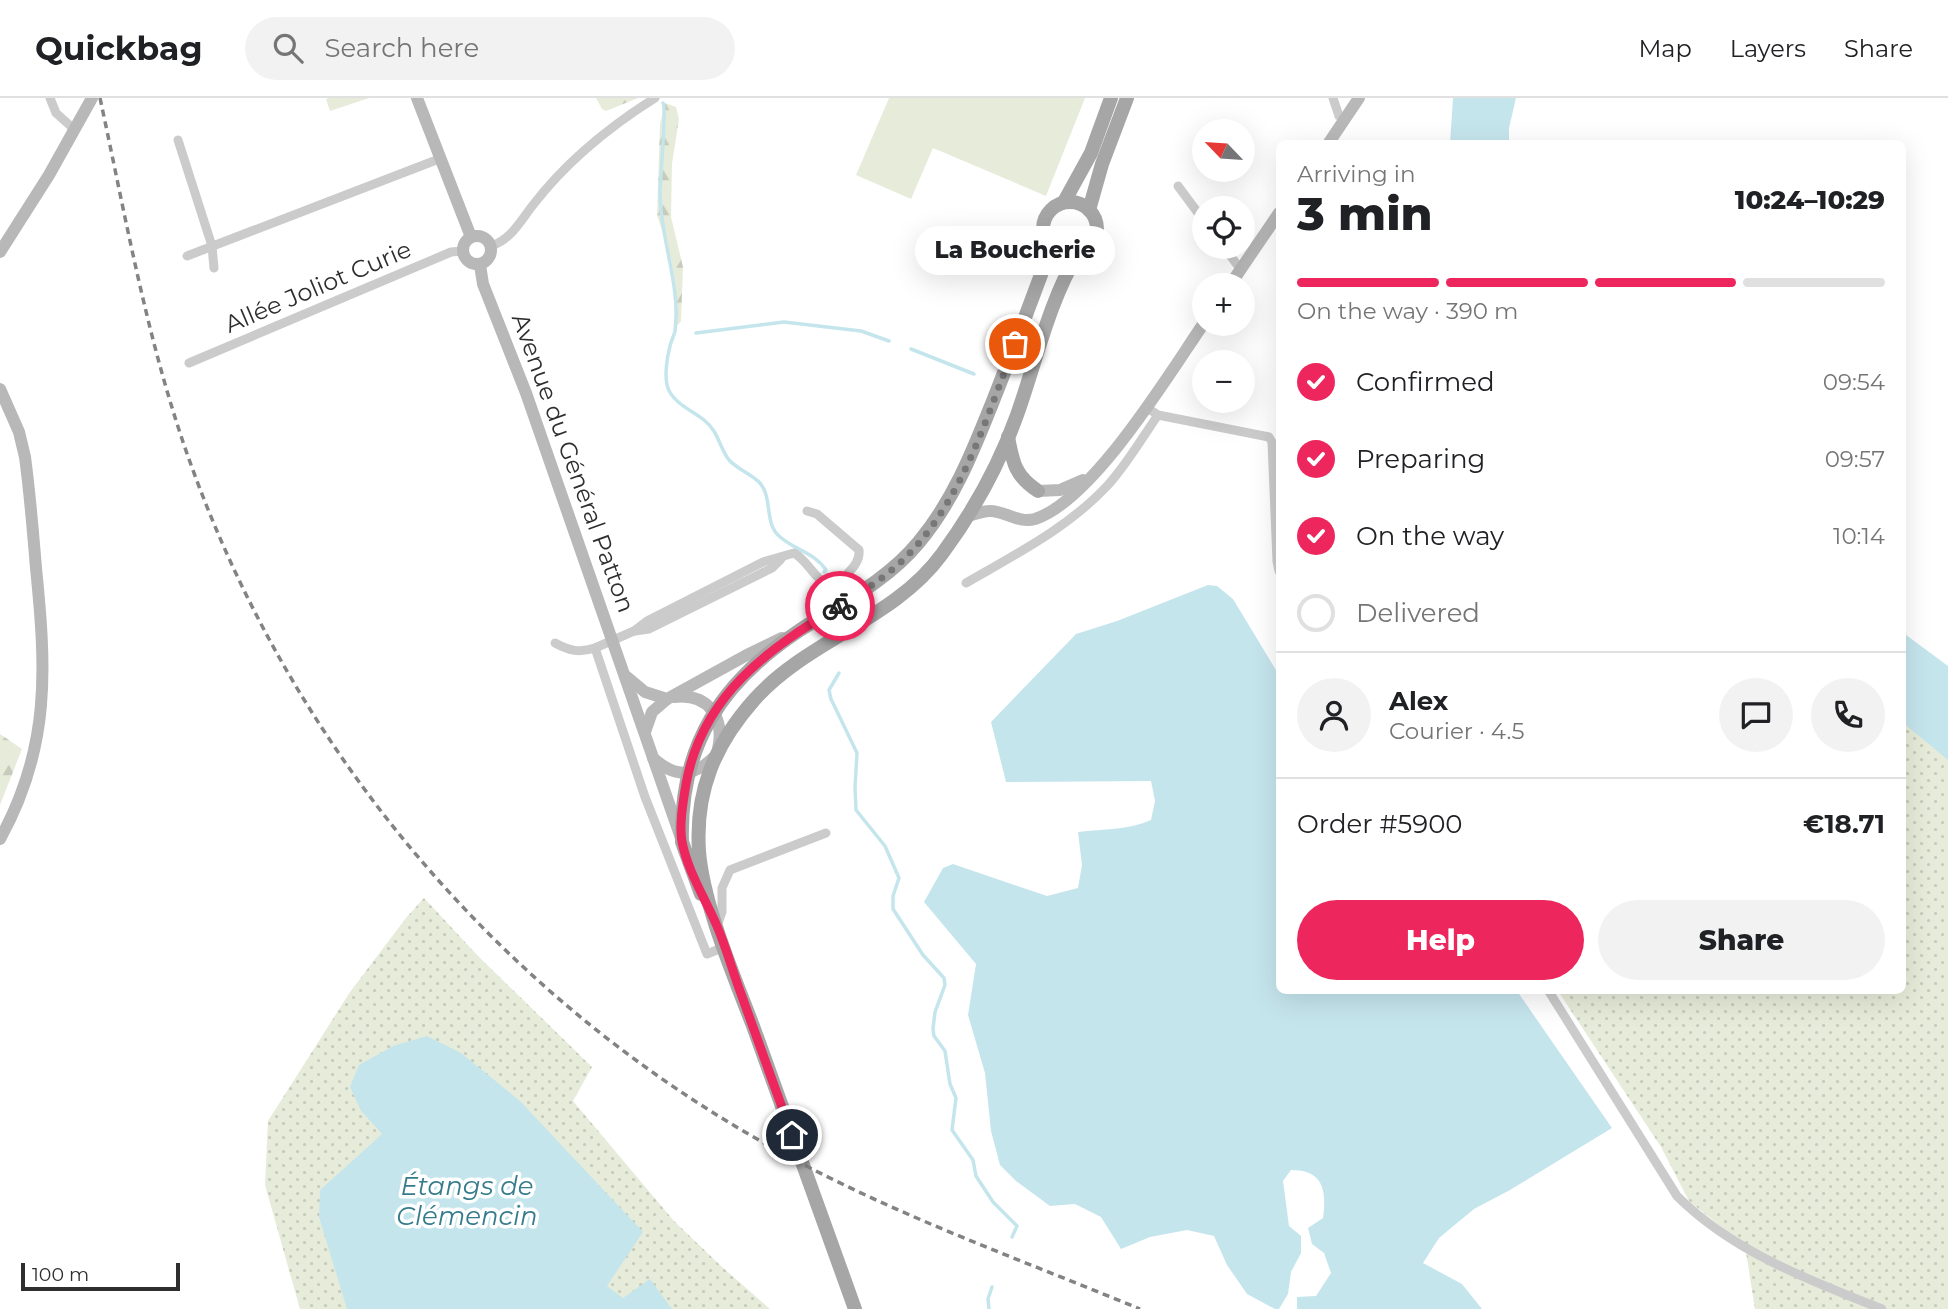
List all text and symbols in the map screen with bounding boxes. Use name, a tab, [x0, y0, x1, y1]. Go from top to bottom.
search box	[245, 17, 735, 80]
text: Quickbag	[35, 28, 203, 68]
icon: search	[269, 29, 307, 67]
text: Search here	[325, 32, 479, 64]
text: Map	[1638, 34, 1692, 63]
text: Layers	[1730, 34, 1806, 63]
text: Share	[1844, 34, 1913, 63]
north arrow	[1192, 119, 1255, 182]
map controls	[1192, 119, 1255, 413]
text: Arriving in	[1297, 160, 1416, 188]
text: 10:24–10:29	[1735, 184, 1885, 216]
text: 3 min	[1297, 185, 1433, 242]
button: locate	[1192, 196, 1255, 259]
callout: La Boucherie	[915, 225, 1115, 274]
street label: Allée Joliot Curie	[220, 234, 415, 339]
text: La Boucherie	[934, 236, 1096, 264]
button: +	[1192, 273, 1255, 336]
text: On the way · 390 m	[1297, 297, 1519, 325]
street label: Avenue du Général Patton	[506, 309, 641, 616]
pin	[985, 314, 1045, 374]
icon: bag	[996, 325, 1034, 363]
button: −	[1192, 350, 1255, 413]
icon: check	[1297, 363, 1335, 401]
text: Confirmed	[1356, 366, 1495, 398]
text: 09:54	[1823, 368, 1885, 396]
icon: check	[1297, 440, 1335, 478]
text: Preparing	[1356, 443, 1485, 475]
text: 09:57	[1825, 445, 1885, 473]
icon: check	[1297, 517, 1335, 555]
text: On the way	[1356, 520, 1504, 552]
text: 10:14	[1833, 522, 1885, 550]
courier	[805, 571, 875, 641]
icon: bike	[821, 587, 859, 625]
text: Delivered	[1356, 597, 1480, 629]
button: person	[1297, 678, 1371, 752]
button: chat	[1719, 678, 1793, 752]
button: phone	[1811, 678, 1885, 752]
text: Alex	[1389, 685, 1448, 717]
text: Courier · 4.5	[1389, 717, 1524, 745]
text: Order #5900	[1297, 808, 1463, 840]
text: €18.71	[1803, 808, 1885, 840]
button: Help	[1297, 900, 1584, 980]
button: Share	[1598, 900, 1885, 980]
pin	[762, 1105, 822, 1165]
icon: home	[773, 1116, 811, 1154]
water label: Étangs de Clémencin	[396, 1170, 538, 1232]
scale bar	[21, 1260, 180, 1292]
text: 100 m	[32, 1263, 89, 1286]

